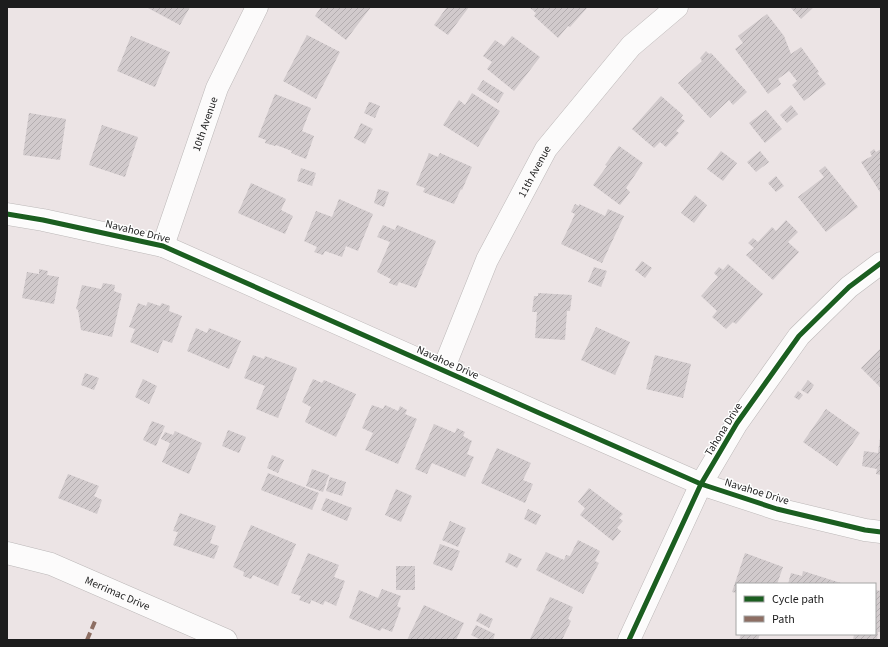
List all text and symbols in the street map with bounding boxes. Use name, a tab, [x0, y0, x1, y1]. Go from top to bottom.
street label: 10th Avenue	[189, 94, 222, 153]
street label: 11th Avenue	[515, 142, 555, 200]
street label: Navahoe Drive	[104, 216, 173, 247]
street label: Navahoe Drive	[414, 342, 482, 383]
street label: Tahona Drive	[701, 399, 746, 459]
street label: Navahoe Drive	[723, 475, 791, 509]
street label: Merrimac Drive	[83, 573, 153, 614]
legend	[736, 583, 876, 635]
text: Cycle path	[772, 591, 824, 608]
text: Path	[772, 611, 795, 628]

